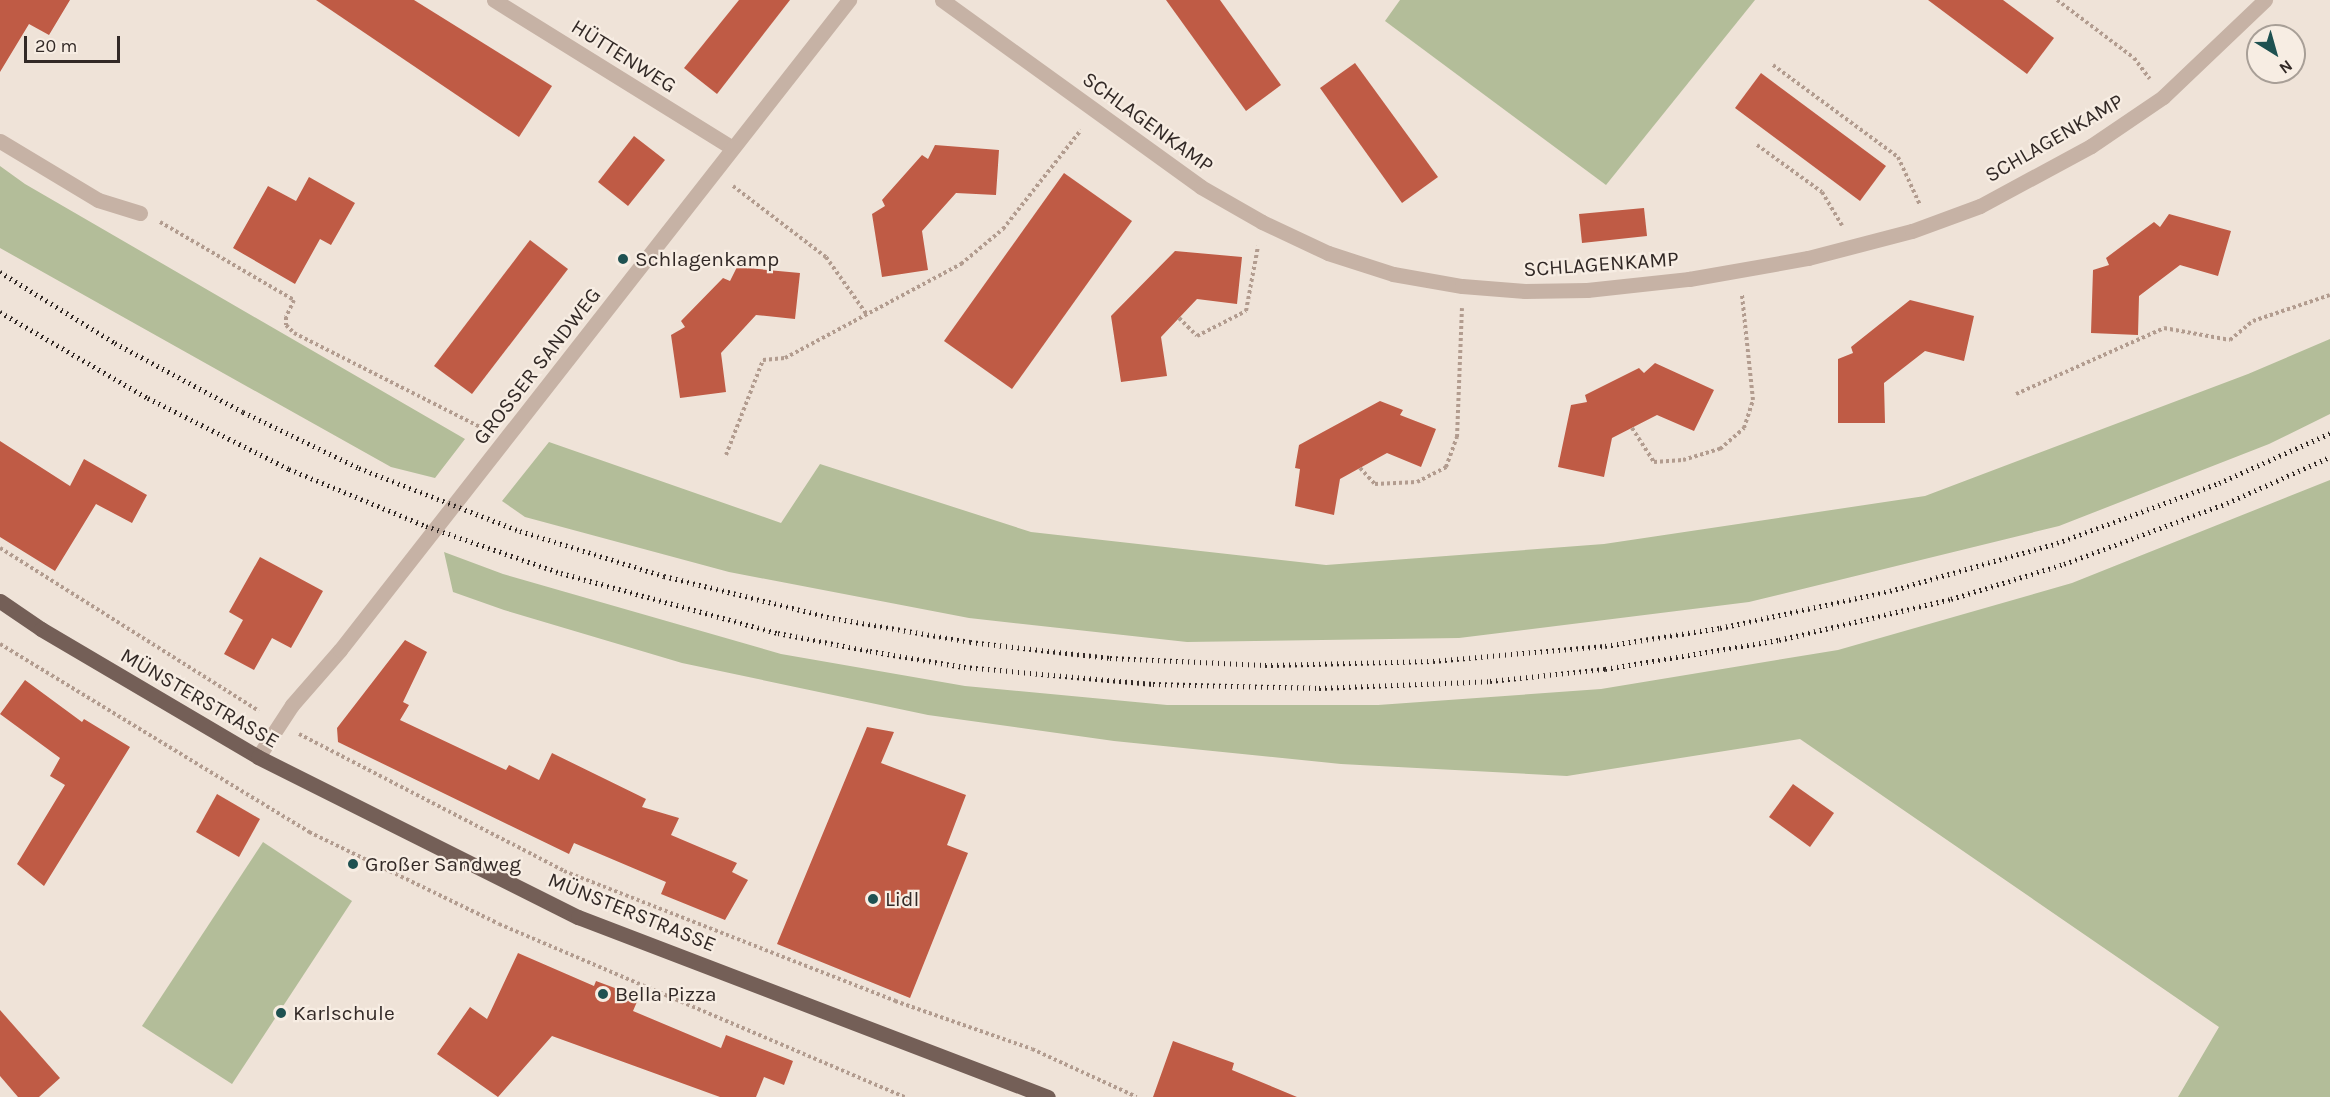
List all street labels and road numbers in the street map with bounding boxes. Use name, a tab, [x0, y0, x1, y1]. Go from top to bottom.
street label: HÜTTENWEG	[567, 14, 681, 98]
street label: SCHLAGENKAMP	[1078, 66, 1218, 178]
street label: SCHLAGENKAMP	[1980, 88, 2128, 188]
street label: SCHLAGENKAMP	[1523, 246, 1679, 282]
street label: GROSSER SANDWEG	[468, 283, 606, 449]
street label: MÜNSTERSTRASSE	[116, 642, 284, 754]
street label: MÜNSTERSTRASSE	[544, 867, 720, 957]

